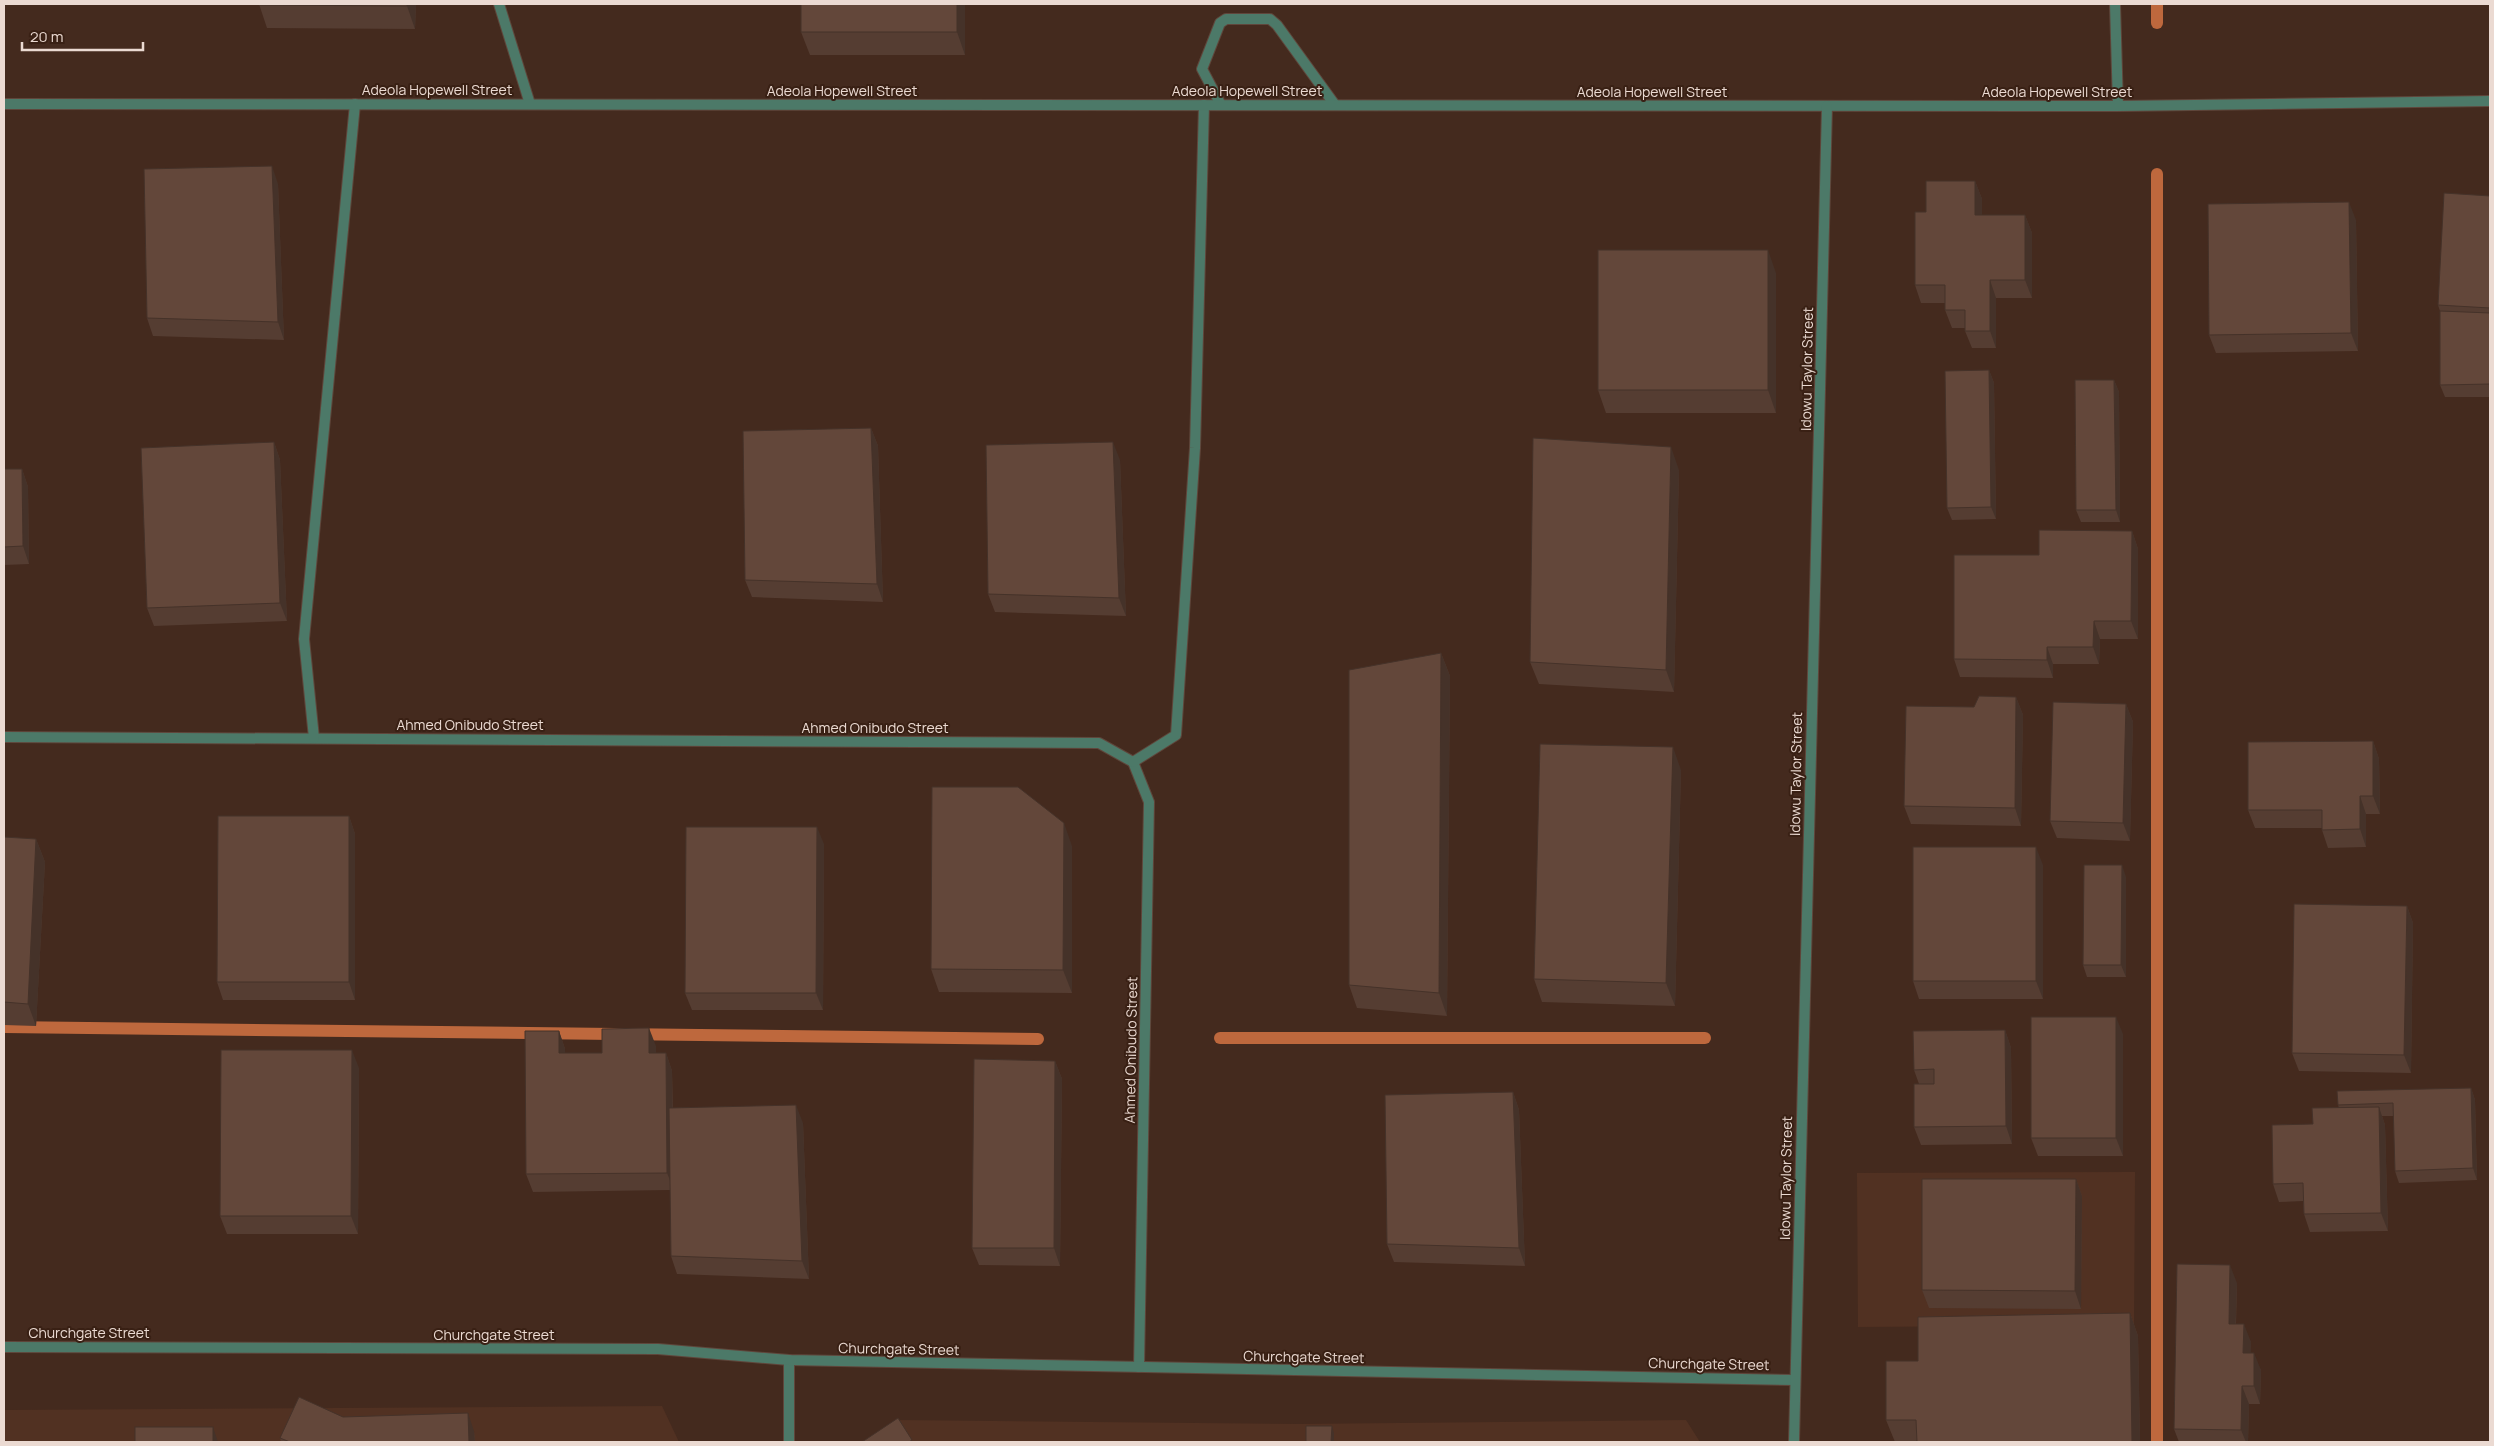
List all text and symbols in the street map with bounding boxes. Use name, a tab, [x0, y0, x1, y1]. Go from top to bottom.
scale bar	[22, 20, 144, 52]
text: 20 m	[30, 26, 63, 47]
street label: Adeola Hopewell Street	[362, 80, 513, 99]
street label: Adeola Hopewell Street	[767, 81, 918, 100]
street label: Adeola Hopewell Street	[1172, 81, 1323, 100]
street label: Adeola Hopewell Street	[1577, 82, 1728, 101]
street label: Adeola Hopewell Street	[1982, 82, 2133, 101]
street label: Idowu Taylor Street	[1796, 306, 1817, 431]
street label: Idowu Taylor Street	[1785, 711, 1806, 836]
street label: Ahmed Onibudo Street	[396, 715, 544, 734]
street label: Ahmed Onibudo Street	[801, 718, 949, 737]
street label: Ahmed Onibudo Street	[1120, 976, 1141, 1124]
street label: Idowu Taylor Street	[1775, 1115, 1796, 1240]
street label: Churchgate Street	[28, 1323, 150, 1342]
street label: Churchgate Street	[433, 1325, 555, 1344]
street label: Churchgate Street	[838, 1338, 960, 1359]
street label: Churchgate Street	[1243, 1346, 1365, 1367]
street label: Churchgate Street	[1648, 1353, 1770, 1374]

